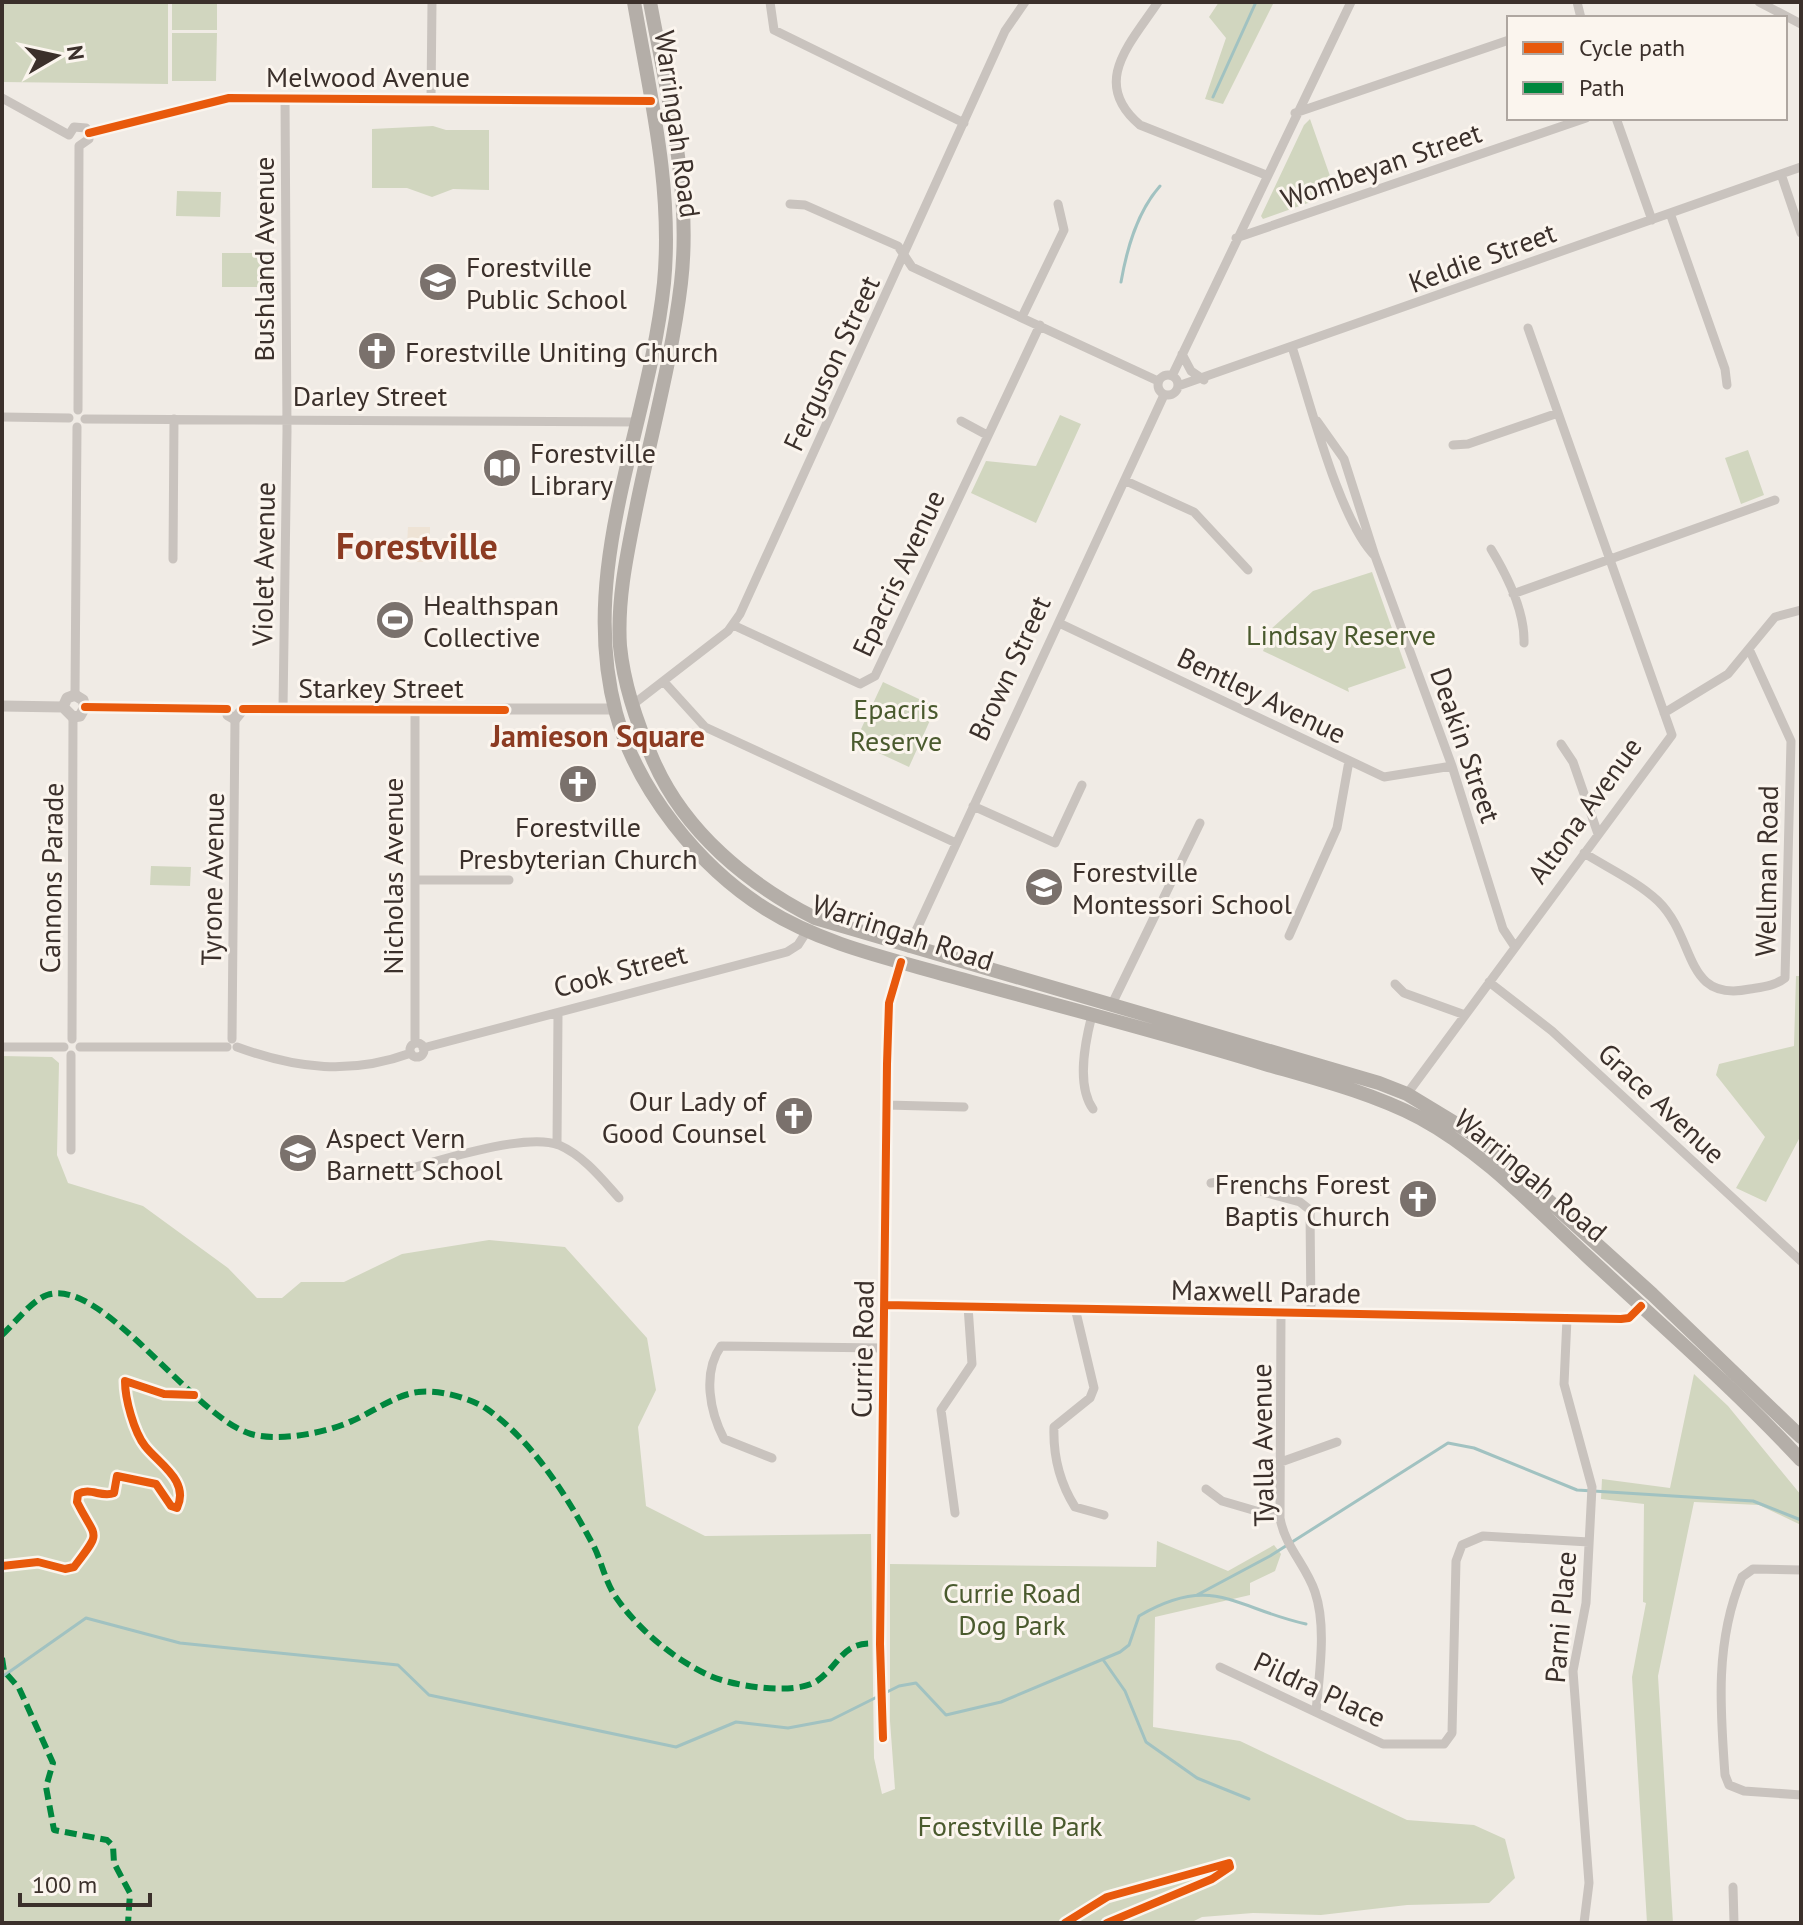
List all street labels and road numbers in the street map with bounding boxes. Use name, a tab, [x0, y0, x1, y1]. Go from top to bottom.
street label: Warringah Road	[647, 28, 709, 220]
street label: Melwood Avenue	[266, 58, 470, 95]
street label: Wombeyan Street	[1276, 113, 1487, 217]
street label: Bushland Avenue	[245, 156, 282, 362]
street label: Keldie Street	[1403, 213, 1561, 301]
street label: Ferguson Street	[774, 269, 888, 457]
street label: Darley Street	[293, 377, 448, 414]
street label: Violet Avenue	[243, 482, 283, 647]
street label: Epacris Avenue	[843, 484, 953, 662]
street label: Brown Street	[959, 589, 1059, 746]
street label: Bentley Avenue	[1172, 638, 1352, 752]
street label: Deakin Street	[1422, 663, 1510, 828]
street label: Starkey Street	[298, 669, 464, 706]
street label: Altona Avenue	[1518, 730, 1650, 890]
street label: Nicholas Avenue	[374, 777, 411, 975]
street label: Cannons Parade	[31, 782, 71, 974]
street label: Wellman Road	[1746, 785, 1786, 957]
street label: Tyrone Avenue	[192, 792, 232, 966]
street label: Warringah Road	[808, 885, 998, 979]
street label: Cook Street	[549, 934, 691, 1006]
street label: Grace Avenue	[1591, 1035, 1733, 1171]
street label: Warringah Road	[1447, 1100, 1615, 1250]
street label: Maxwell Parade	[1171, 1271, 1361, 1311]
street label: Currie Road	[842, 1280, 882, 1418]
street label: Tyalla Avenue	[1242, 1363, 1282, 1527]
street label: Parni Place	[1536, 1549, 1584, 1685]
street label: Pildra Place	[1248, 1642, 1392, 1736]

